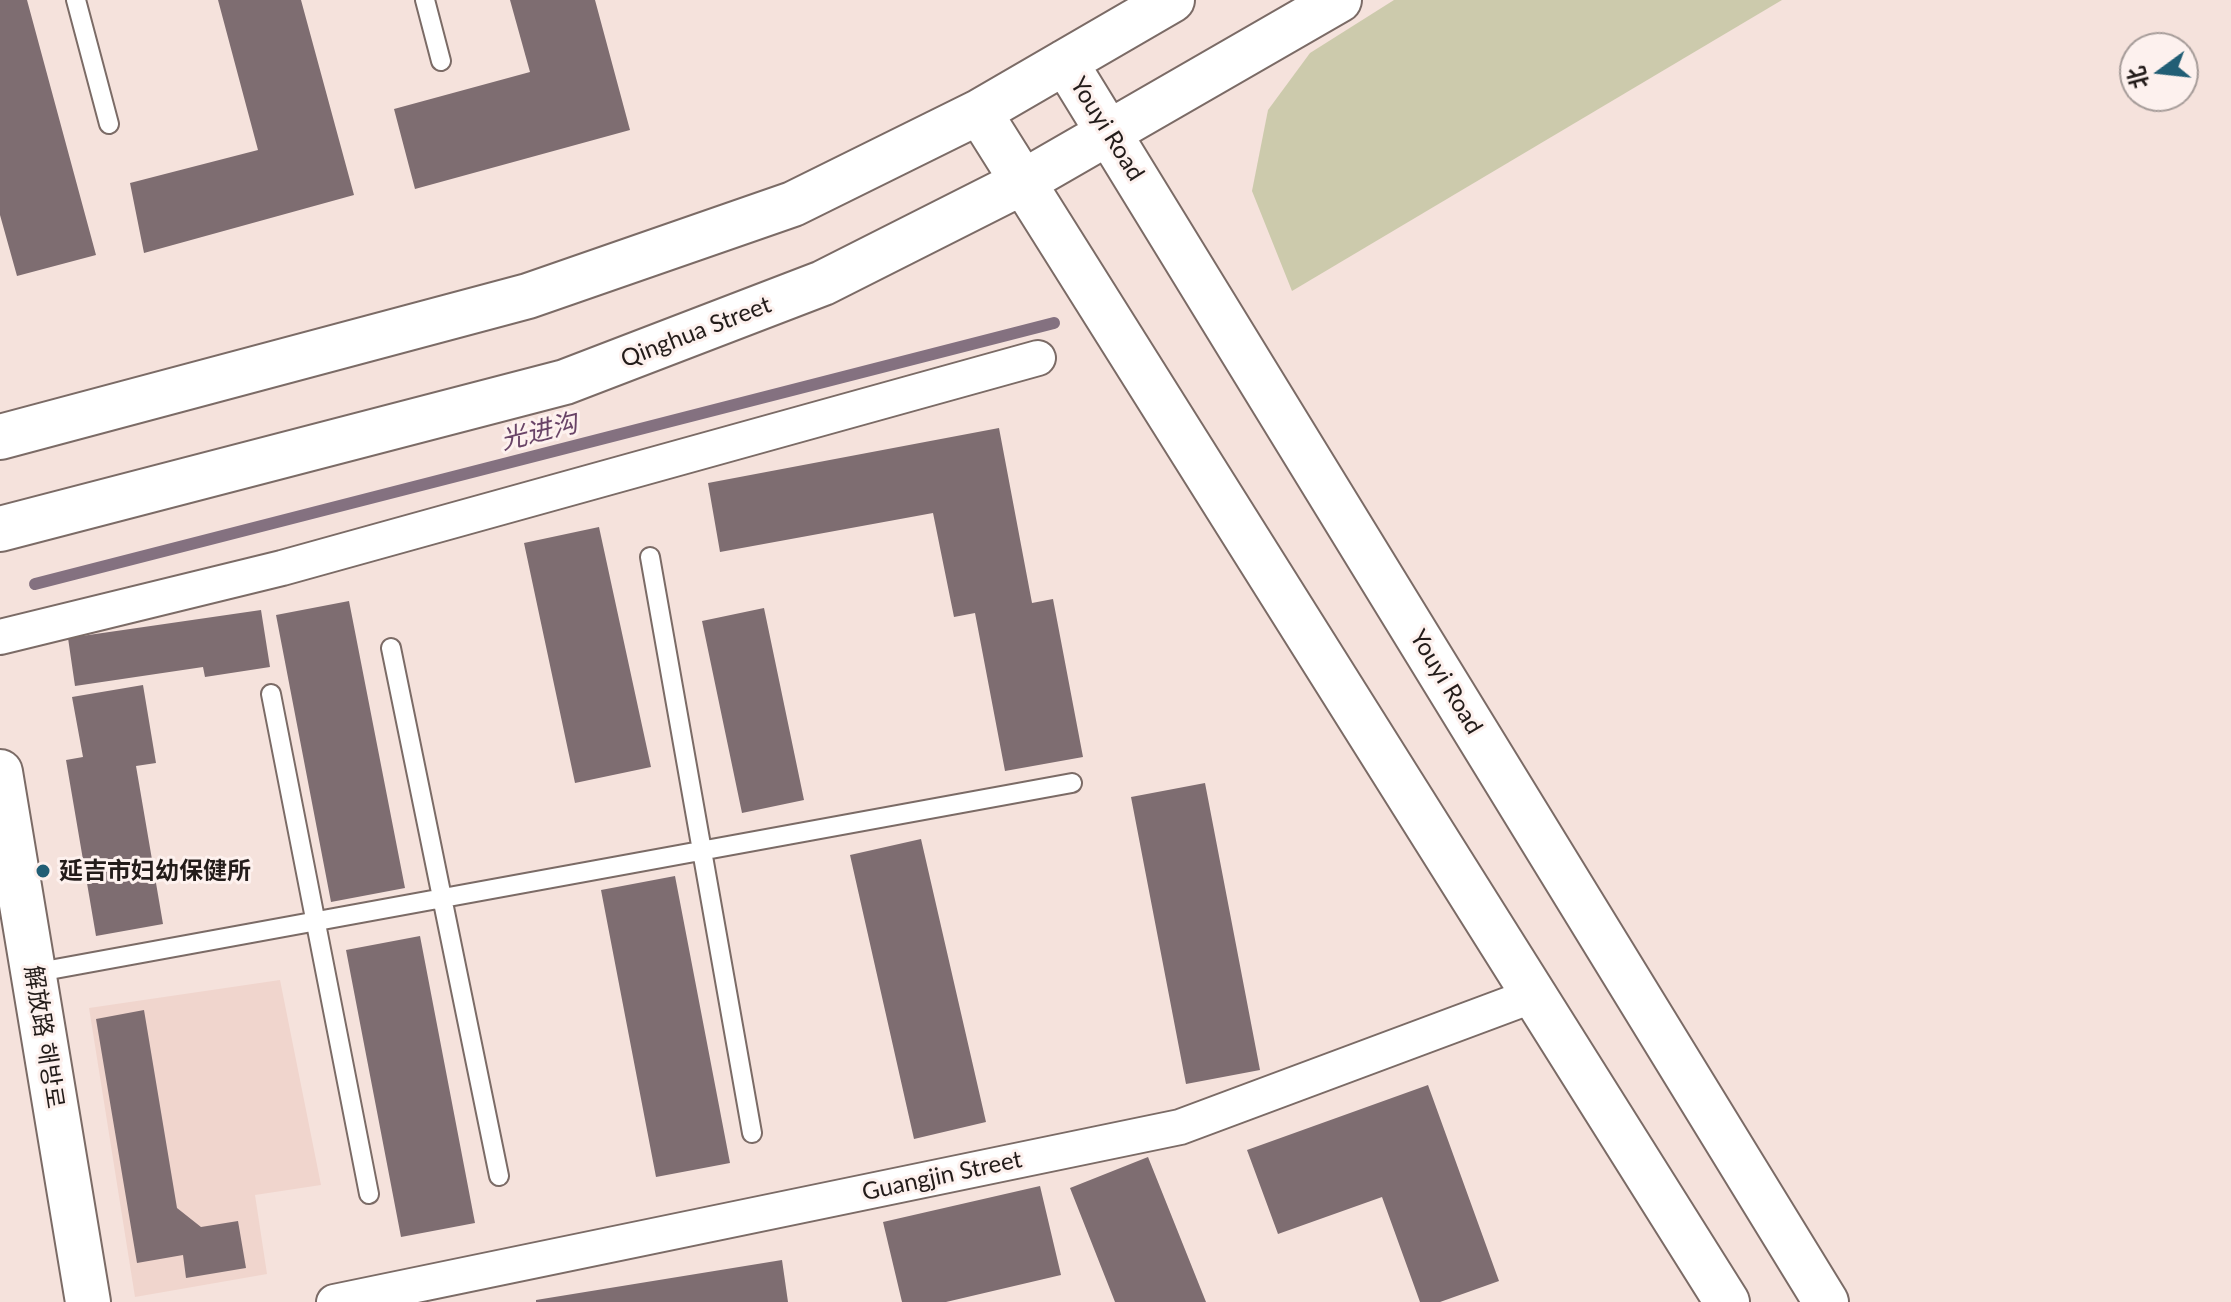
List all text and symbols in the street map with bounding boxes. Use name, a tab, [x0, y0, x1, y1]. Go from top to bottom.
north arrow	[2119, 32, 2199, 112]
text: 北	[2121, 64, 2153, 92]
street label: Youyi Road	[1064, 72, 1150, 186]
street label: Qinghua Street	[617, 290, 775, 374]
water label: 光进沟	[497, 407, 581, 457]
street label: Youyi Road	[1404, 625, 1488, 739]
place label: 延吉市妇幼保健所	[59, 857, 251, 885]
marker: 延吉市妇幼保健所	[34, 862, 52, 880]
street label: 解放路 해방로	[18, 963, 70, 1111]
street label: Guangjin Street	[859, 1145, 1025, 1207]

